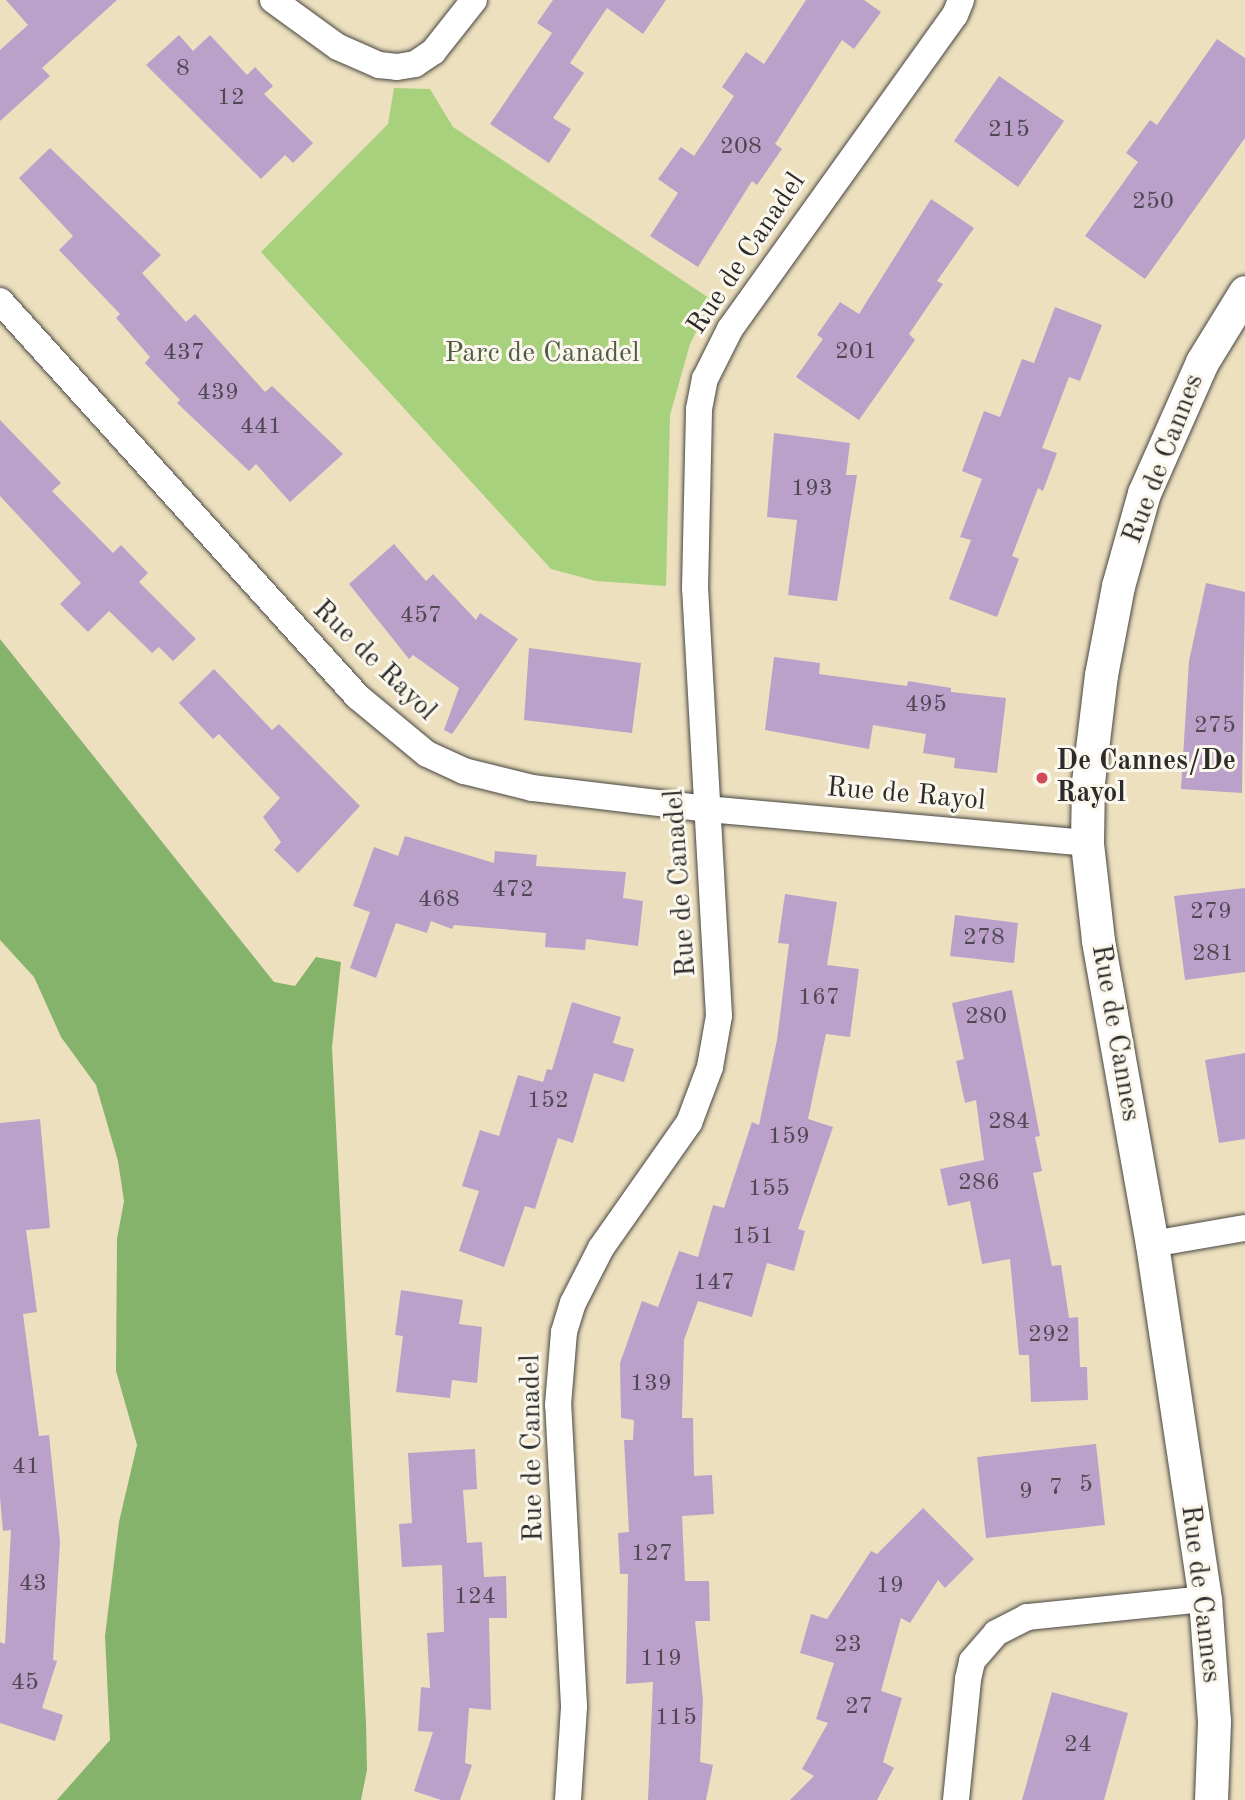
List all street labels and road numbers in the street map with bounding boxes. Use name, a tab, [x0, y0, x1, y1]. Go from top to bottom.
street label: Rue de Canadel	[681, 167, 813, 341]
street label: Rue de Cannes	[1116, 369, 1212, 549]
street label: Rue de Rayol	[305, 594, 443, 728]
street label: Rue de Rayol	[825, 771, 987, 819]
street label: Rue de Canadel	[658, 788, 704, 978]
street label: Rue de Cannes	[1083, 942, 1147, 1124]
street label: Rue de Canadel	[515, 1354, 551, 1542]
street label: Rue de Cannes	[1172, 1503, 1228, 1685]

